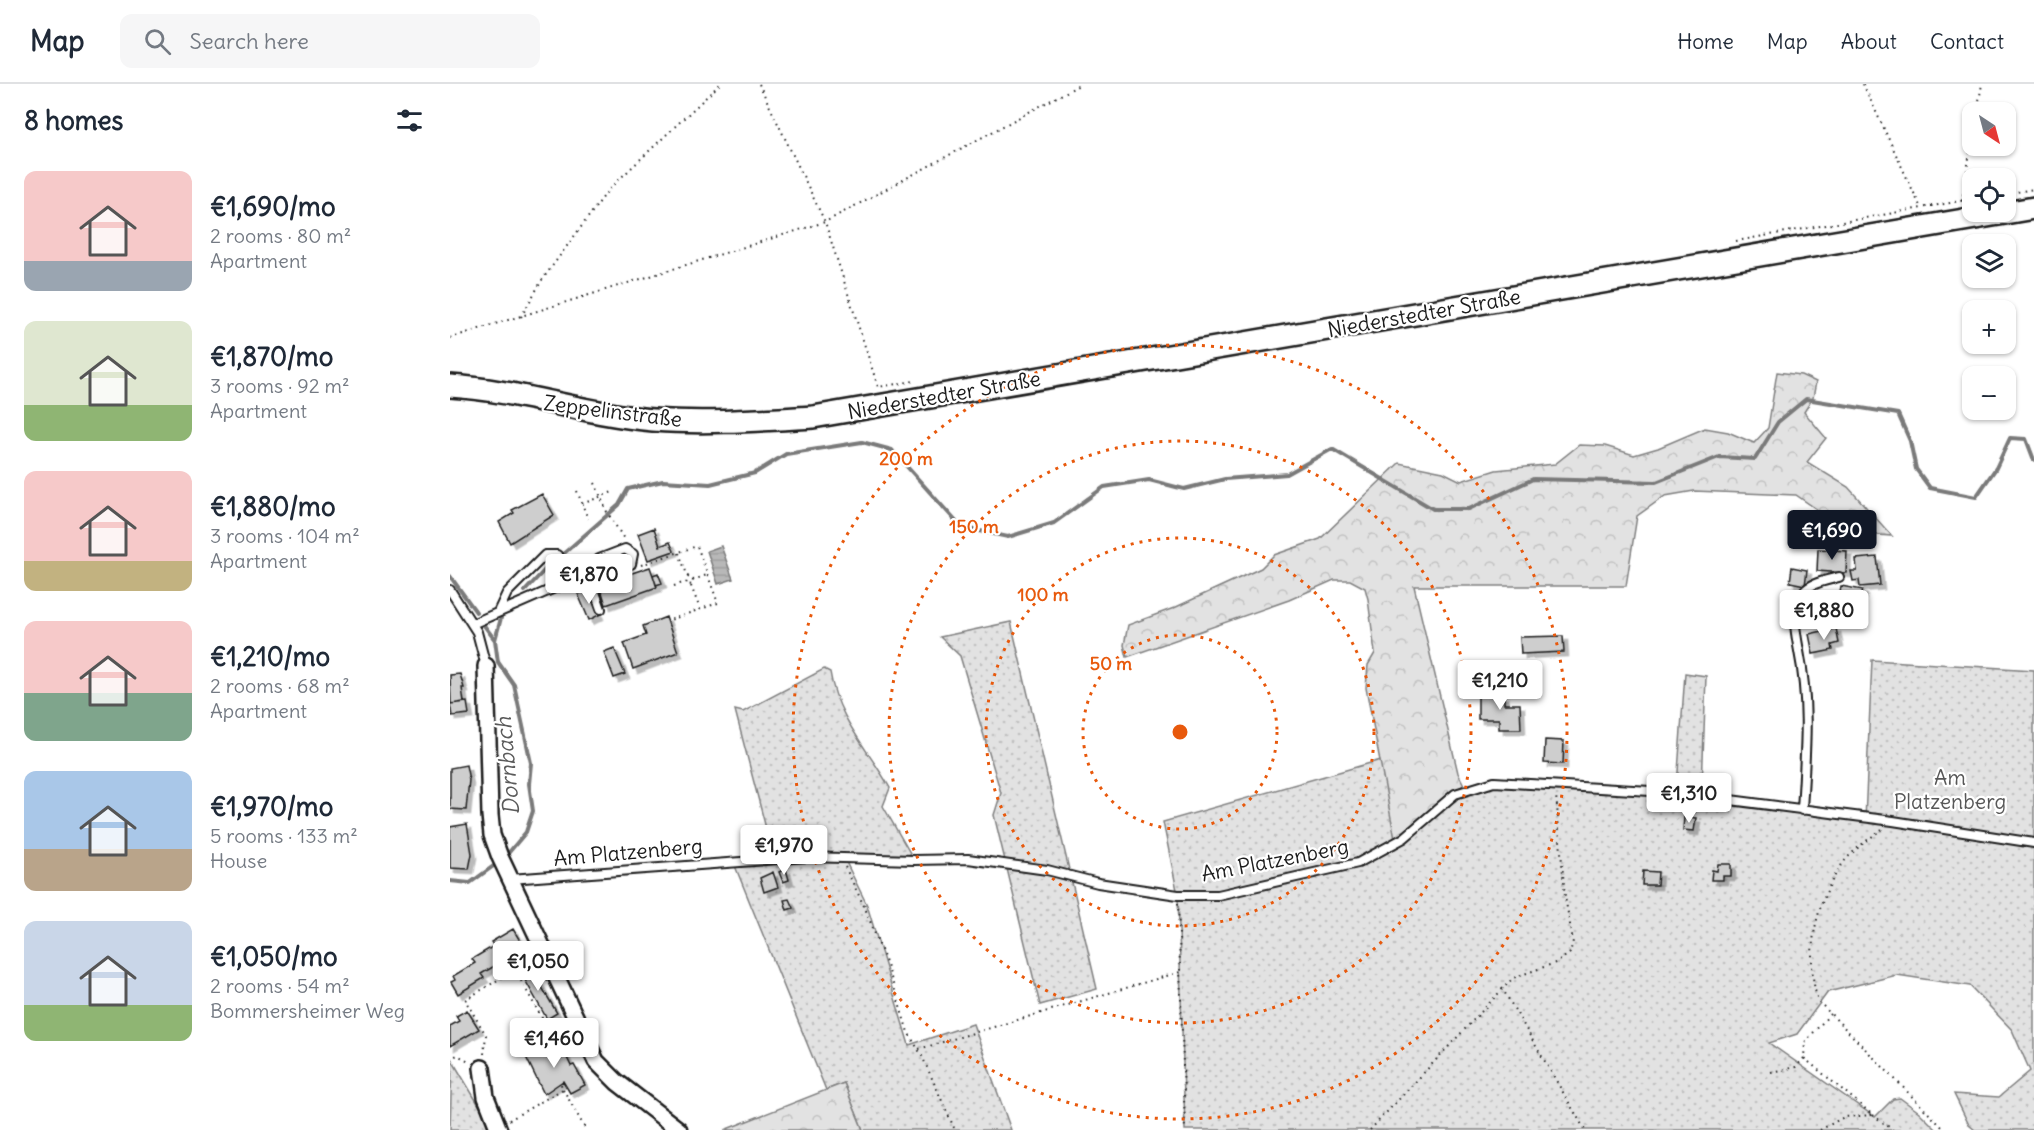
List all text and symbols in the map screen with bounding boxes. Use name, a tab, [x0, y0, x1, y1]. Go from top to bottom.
search box	[120, 14, 540, 68]
text: Map	[30, 23, 84, 59]
icon: search	[141, 25, 174, 58]
text: Search here	[189, 27, 309, 55]
text: Home	[1677, 28, 1734, 55]
text: Map	[1767, 28, 1808, 55]
text: About	[1841, 28, 1897, 55]
text: Contact	[1930, 28, 2004, 55]
north arrow	[1962, 102, 2016, 156]
map controls	[1962, 102, 2016, 420]
text: 8 homes	[24, 104, 123, 137]
icon: filters	[393, 104, 426, 137]
button: locate	[1962, 168, 2016, 222]
text: €1,690/mo	[210, 190, 336, 223]
icon: home	[72, 195, 144, 267]
text: 2 rooms · 80 m²	[210, 223, 351, 248]
button: layers	[1962, 234, 2016, 288]
text: Apartment	[210, 248, 307, 273]
street label: Niederstedter Straße	[1325, 283, 1523, 343]
button: +	[1962, 300, 2016, 354]
text: €1,870/mo	[210, 340, 333, 373]
icon: home	[72, 345, 144, 417]
street label: Niederstedter Straße	[845, 365, 1043, 425]
button: −	[1962, 366, 2016, 420]
text: 3 rooms · 92 m²	[210, 373, 349, 398]
street label: Zeppelinstraße	[542, 389, 684, 433]
text: Apartment	[210, 398, 307, 423]
text: 200 m	[879, 447, 933, 470]
text: €1,880/mo	[210, 490, 336, 523]
icon: home	[72, 495, 144, 567]
pin: €1,690	[1783, 510, 1881, 561]
text: 150 m	[949, 515, 999, 538]
text: €1,690	[1802, 517, 1862, 542]
text: 3 rooms · 104 m²	[210, 523, 360, 548]
text: Apartment	[210, 548, 307, 573]
pin: €1,870	[540, 554, 638, 605]
text: €1,870	[559, 561, 619, 586]
text: 100 m	[1018, 583, 1069, 606]
pin: €1,880	[1775, 590, 1873, 641]
text: €1,880	[1794, 597, 1854, 622]
text: €1,210/mo	[210, 640, 330, 673]
icon: home	[72, 645, 144, 717]
text: 50 m	[1090, 652, 1132, 675]
pin: €1,210	[1451, 660, 1549, 711]
text: €1,210	[1472, 667, 1528, 692]
text: 2 rooms · 68 m²	[210, 673, 350, 698]
text: Apartment	[210, 698, 307, 723]
water label: Dornbach	[489, 715, 525, 816]
centre of rings	[1170, 722, 1190, 742]
park label: Am Platzenberg	[1894, 764, 2006, 815]
pin: €1,310	[1640, 773, 1738, 824]
text: €1,310	[1660, 780, 1718, 805]
text: €1,970/mo	[210, 790, 333, 823]
icon: home	[72, 795, 144, 867]
text: 5 rooms · 133 m²	[210, 823, 358, 848]
pin: €1,970	[735, 825, 833, 876]
street label: Am Platzenberg	[552, 832, 704, 872]
text: €1,970	[754, 832, 814, 857]
street label: Am Platzenberg	[1199, 832, 1351, 888]
text: House	[210, 848, 267, 873]
text: €1,050/mo	[210, 940, 338, 973]
pin: €1,050	[489, 941, 587, 992]
icon: home	[72, 945, 144, 1017]
text: €1,050	[507, 948, 569, 973]
text: 2 rooms · 54 m²	[210, 973, 350, 998]
text: Bommersheimer Weg	[210, 998, 405, 1023]
pin: €1,460	[505, 1018, 603, 1069]
text: €1,460	[524, 1025, 584, 1050]

